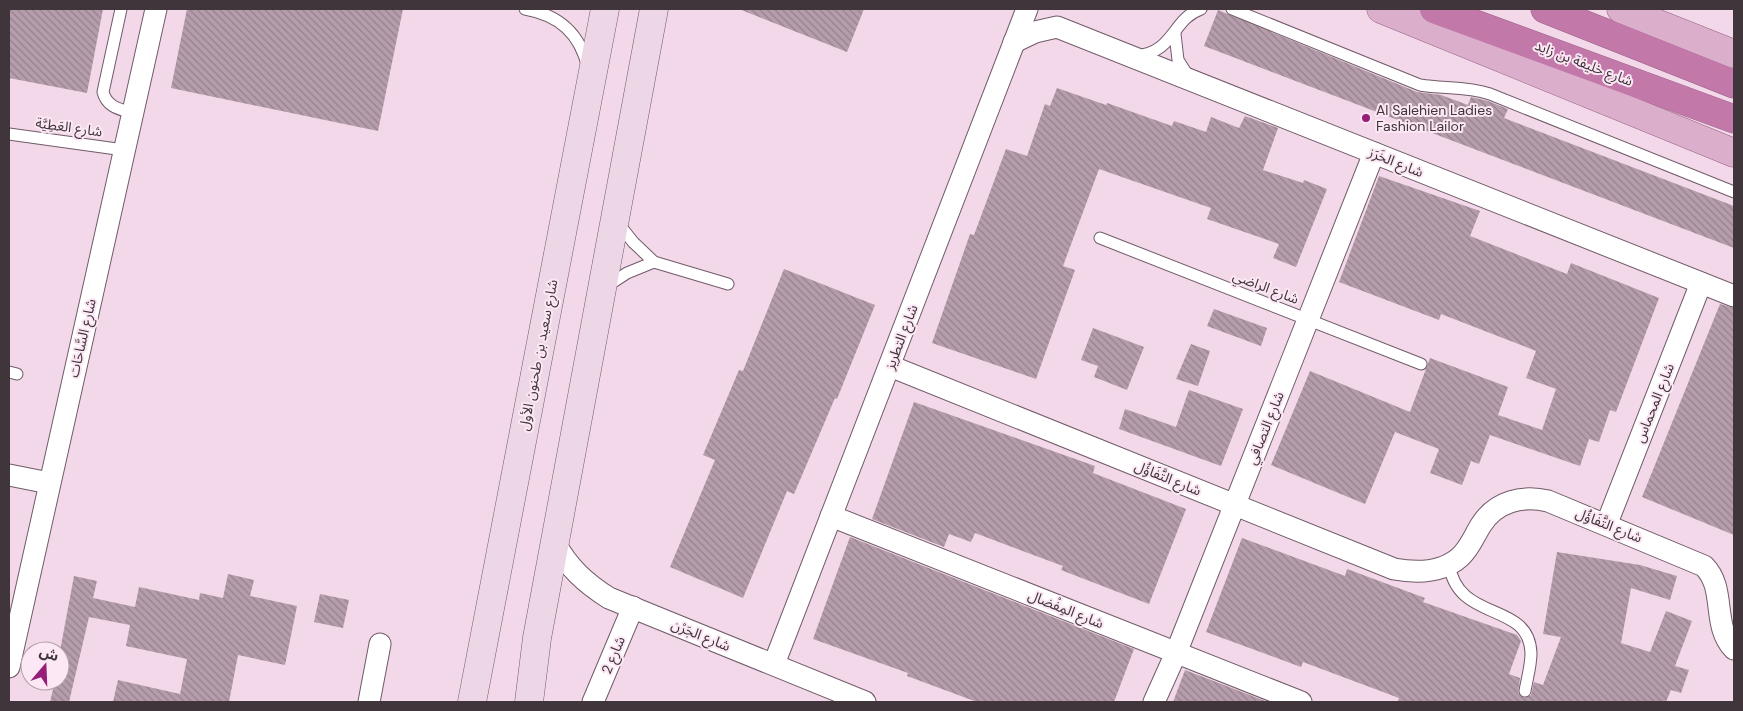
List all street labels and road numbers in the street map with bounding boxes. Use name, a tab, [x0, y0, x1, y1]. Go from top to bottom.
street label: شارع خليفة بن زايد	[1532, 36, 1636, 92]
street label: شارع العَطِيَّة	[34, 113, 104, 143]
street label: شارع الخَرَز	[1364, 142, 1426, 183]
street label: شارع الراضي	[1230, 266, 1302, 310]
street label: شارع سعيد بن طحنون الأول	[514, 278, 563, 433]
street label: شارع السَّاحَات	[64, 297, 102, 380]
street label: شارع التطريز	[880, 302, 923, 374]
street label: شارع المحماس	[1630, 361, 1680, 446]
street label: شارع التصافي	[1242, 389, 1290, 468]
street label: شارع التَّفَاؤُل	[1131, 456, 1204, 501]
street label: شارع التَّفَاؤُل	[1572, 503, 1645, 548]
street label: شارع المِفْضال	[1025, 585, 1107, 634]
street label: شارع الجَرْن	[668, 615, 733, 657]
street label: شارع 2	[597, 633, 631, 677]

